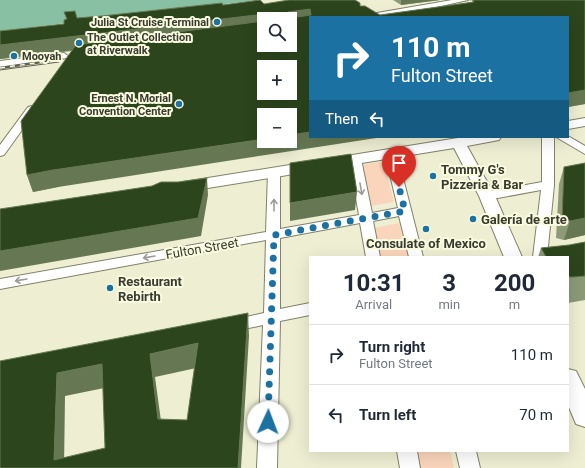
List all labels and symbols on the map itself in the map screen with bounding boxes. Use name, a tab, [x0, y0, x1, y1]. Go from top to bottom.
place label: Julia St Cruise Terminal	[91, 16, 209, 29]
marker: Julia St Cruise Terminal	[212, 17, 222, 27]
place label: The Outlet Collection at Riverwalk	[87, 31, 191, 57]
marker: The Outlet Collection at Riverwalk	[74, 38, 84, 48]
place label: Mooyah	[22, 50, 61, 63]
marker: Mooyah	[9, 51, 19, 61]
place label: Ernest N. Morial Convention Center	[79, 92, 171, 118]
marker: Ernest N. Morial Convention Center	[174, 99, 184, 109]
pin	[382, 146, 416, 187]
place label: Tommy G's Pizzeria & Bar	[441, 162, 523, 192]
marker: Tommy G's Pizzeria & Bar	[428, 171, 438, 181]
one-way arrow	[357, 182, 365, 195]
one-way arrow	[270, 199, 278, 212]
place label: Galería de arte	[481, 212, 567, 227]
marker: Galería de arte	[468, 214, 478, 224]
marker: Consulate of Mexico	[421, 224, 431, 234]
street label: Fulton Street	[165, 235, 240, 262]
place label: Consulate of Mexico	[366, 236, 486, 251]
one-way arrow	[142, 254, 155, 262]
place label: Restaurant Rebirth	[118, 274, 182, 304]
one-way arrow	[15, 277, 28, 285]
marker: Restaurant Rebirth	[105, 283, 115, 293]
position arrow	[247, 401, 289, 443]

